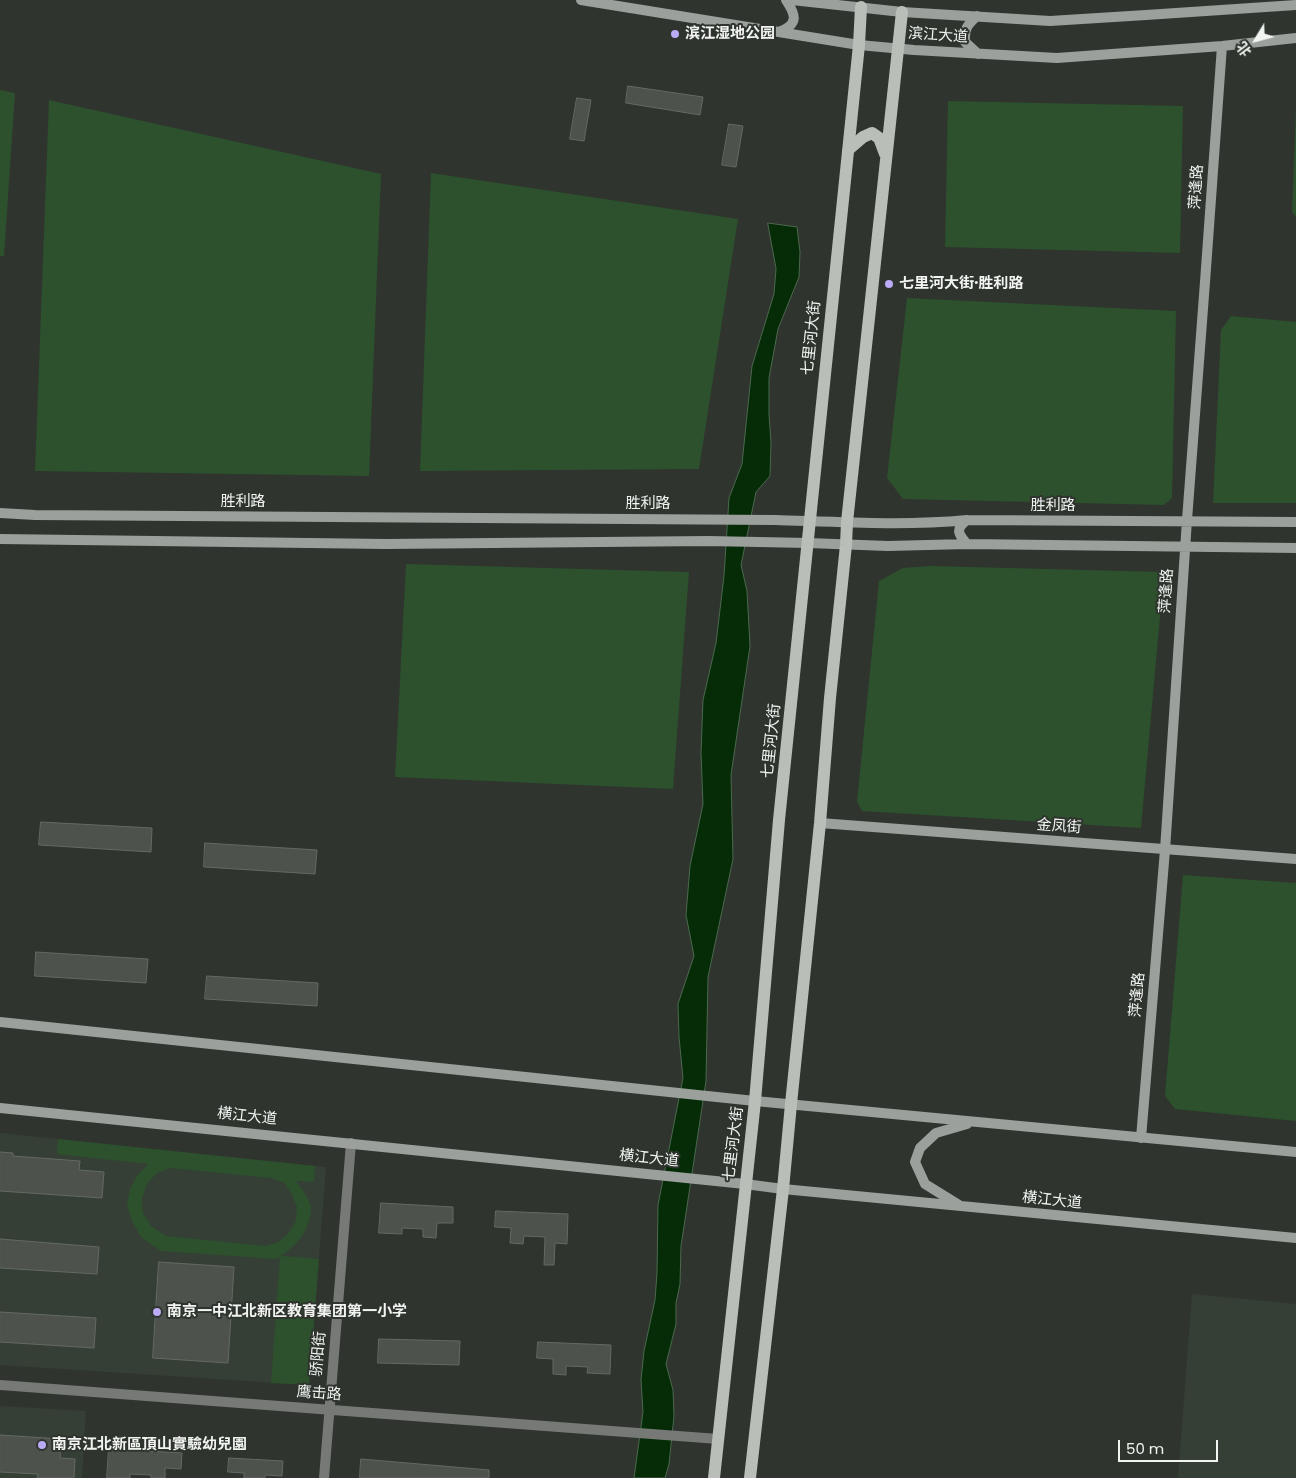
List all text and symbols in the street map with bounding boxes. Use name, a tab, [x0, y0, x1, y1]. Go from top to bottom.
north arrow	[1231, 15, 1281, 65]
place label: 滨江湿地公园	[685, 25, 775, 43]
street label: 滨江大道	[907, 25, 969, 47]
marker: 滨江湿地公园	[669, 28, 681, 40]
text: 北	[1232, 37, 1256, 61]
street label: 萍逢路	[1186, 164, 1208, 210]
place label: 七里河大街·胜利路	[899, 275, 1023, 293]
marker: 七里河大街·胜利路	[883, 278, 895, 290]
street label: 七里河大街	[799, 300, 825, 376]
street label: 胜利路	[221, 493, 265, 511]
street label: 胜利路	[626, 495, 670, 513]
street label: 胜利路	[1031, 497, 1075, 515]
street label: 萍逢路	[1156, 568, 1178, 614]
street label: 七里河大街	[759, 703, 785, 779]
street label: 金凤街	[1036, 816, 1082, 838]
street label: 萍逢路	[1127, 972, 1149, 1018]
street label: 横江大道	[216, 1105, 278, 1129]
street label: 七里河大街	[720, 1106, 748, 1182]
street label: 横江大道	[618, 1147, 680, 1171]
street label: 横江大道	[1021, 1189, 1083, 1213]
place label: 南京一中江北新区教育集团第一小学	[167, 1303, 407, 1321]
marker: 南京一中江北新区教育集团第一小学	[151, 1306, 163, 1318]
street label: 骄阳街	[308, 1331, 330, 1377]
street label: 鹰击路	[296, 1383, 342, 1405]
scale bar	[1121, 1430, 1221, 1462]
place label: 南京江北新區頂山實驗幼兒園	[52, 1436, 247, 1454]
text: 50 m	[1126, 1438, 1164, 1459]
marker: 南京江北新區頂山實驗幼兒園	[36, 1439, 48, 1451]

